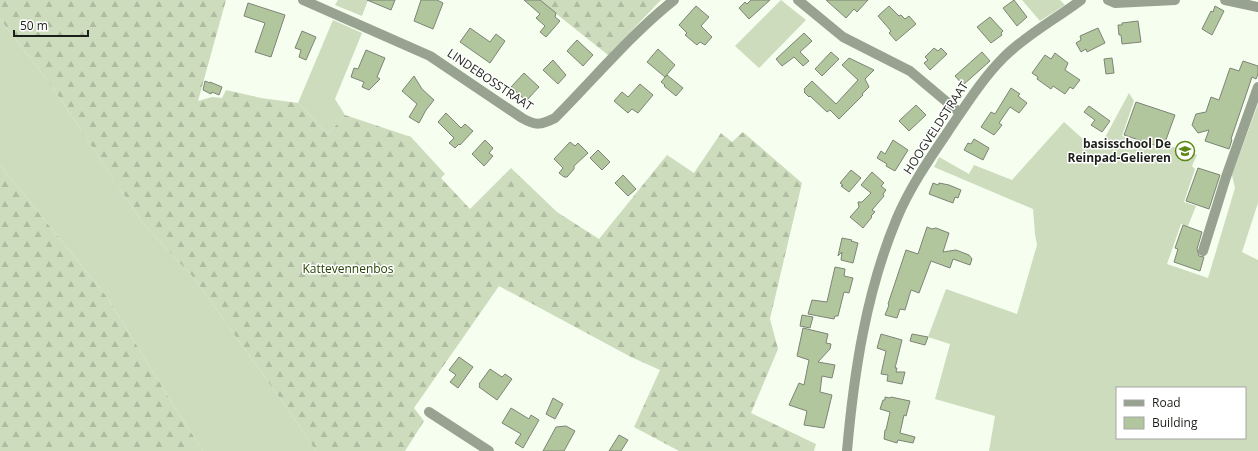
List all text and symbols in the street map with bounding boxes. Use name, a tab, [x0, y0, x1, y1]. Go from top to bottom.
scale bar	[14, 12, 88, 38]
text: 50 m	[20, 17, 48, 34]
street label: LINDEBOSSTRAAT	[444, 45, 537, 115]
street label: HOOGVELDSTRAAT	[899, 78, 972, 177]
place label: basisschool De Reinpad-Gelieren	[1068, 135, 1171, 166]
school or university icon: basisschool De Reinpad-Gelieren	[1174, 140, 1196, 162]
park label: Kattevennenbos	[302, 260, 394, 277]
legend	[1116, 387, 1246, 439]
text: Road	[1152, 394, 1181, 411]
text: Building	[1152, 414, 1198, 431]

